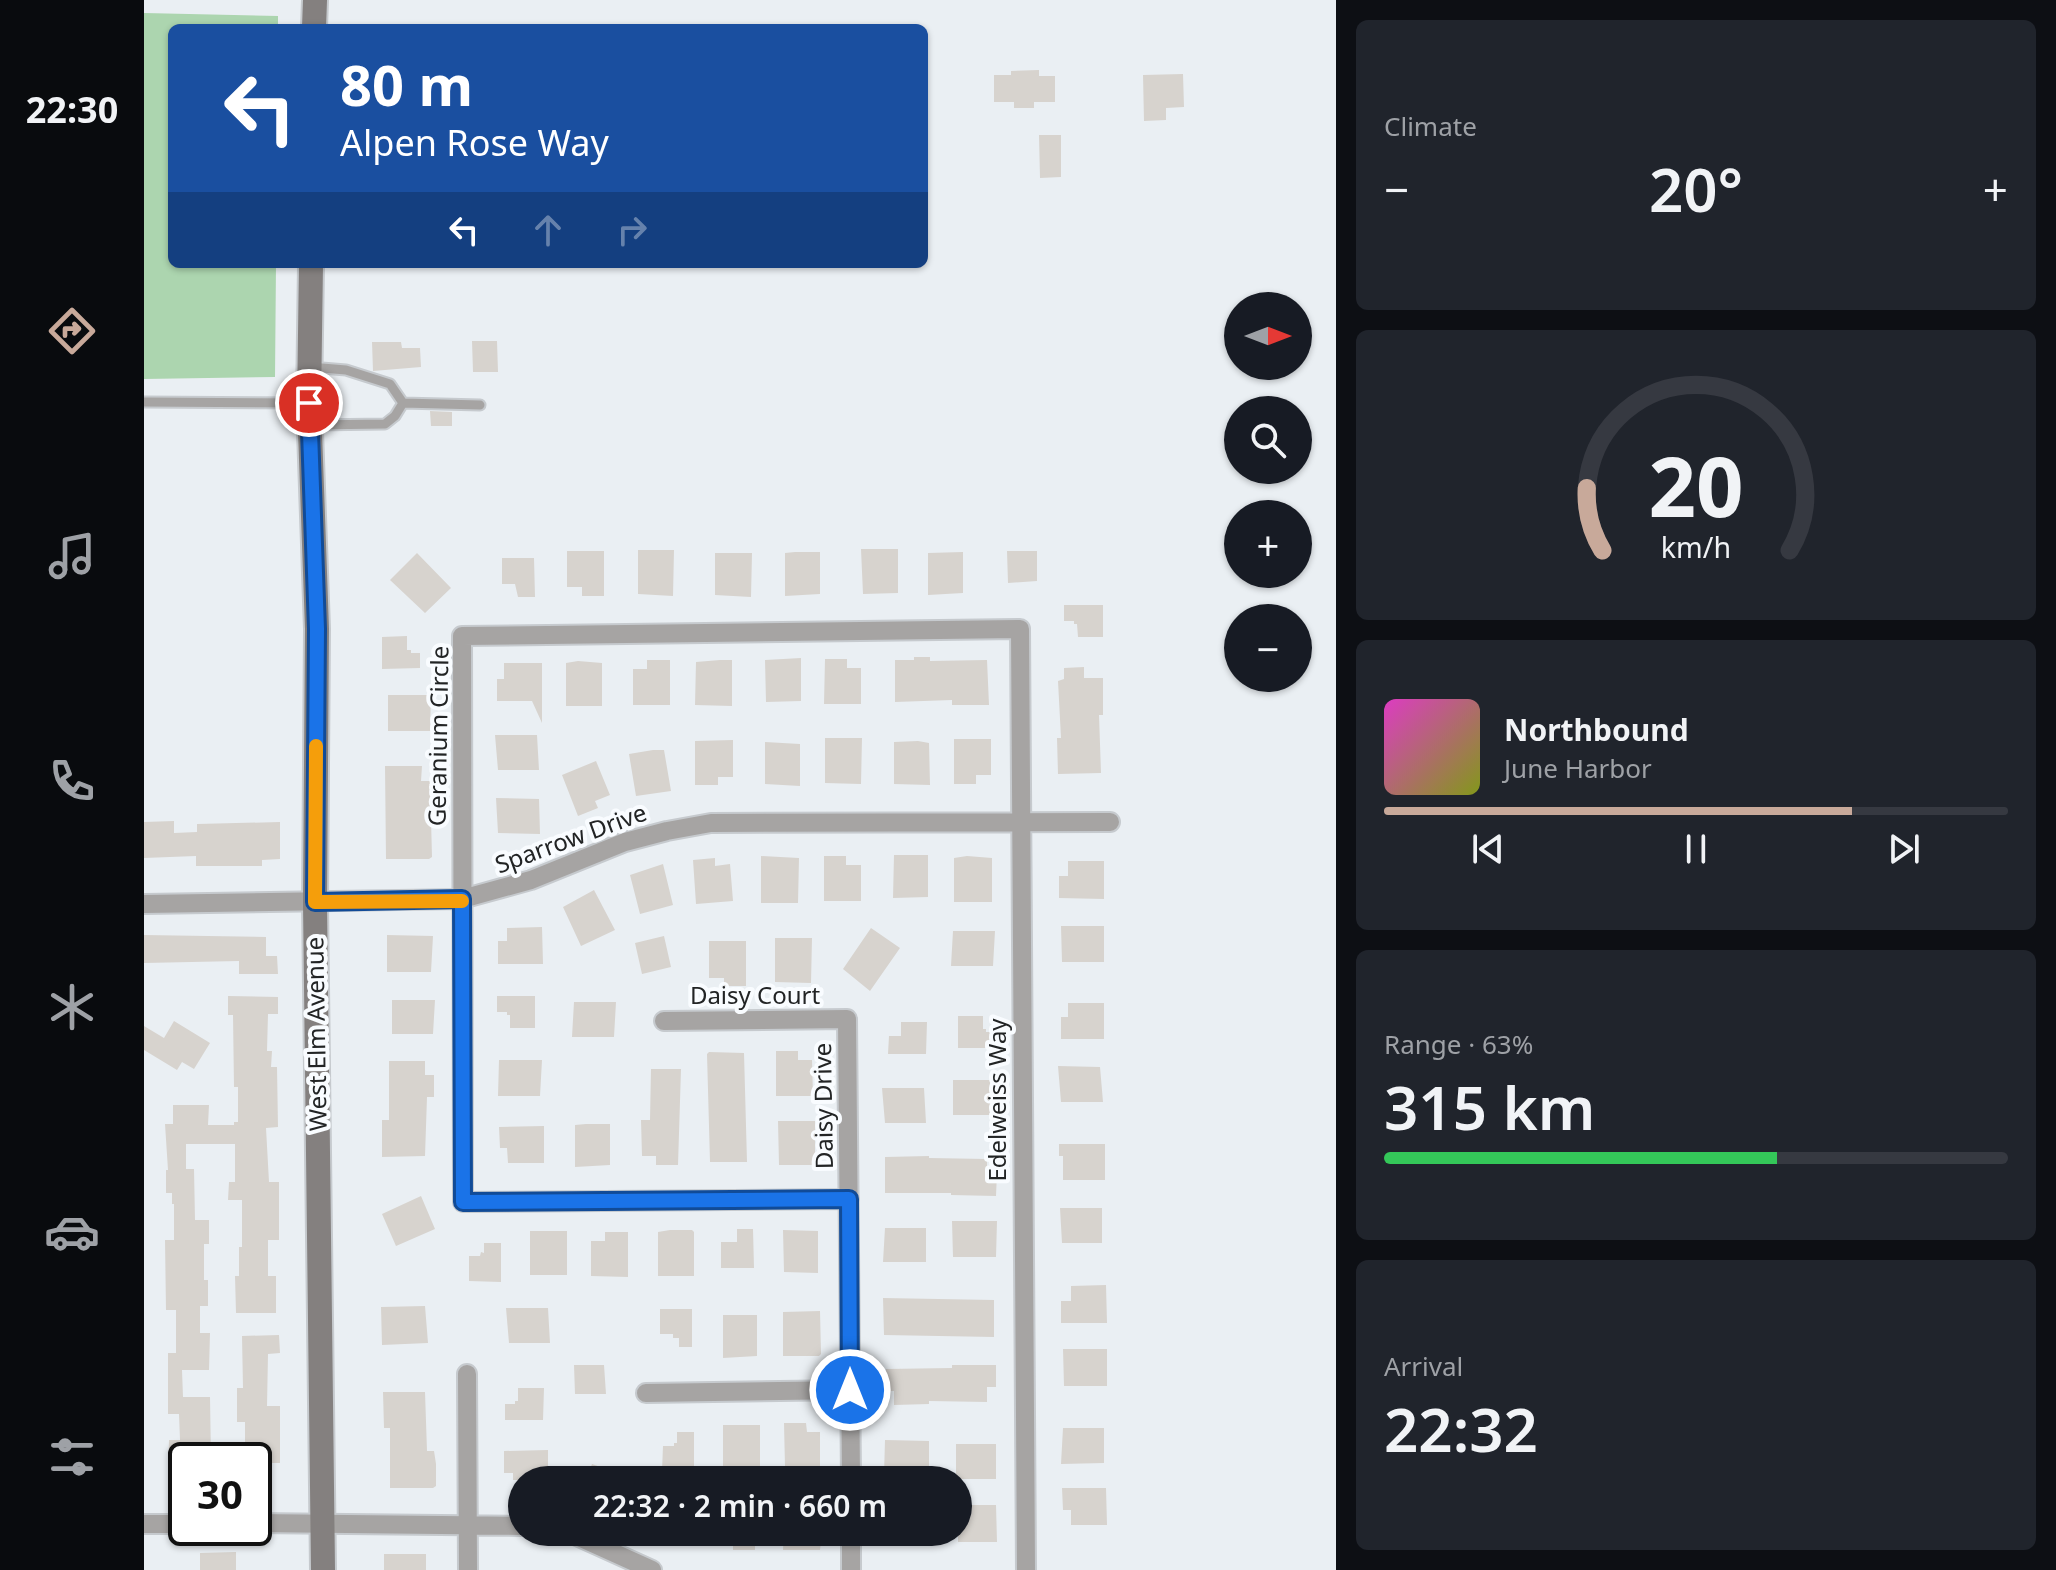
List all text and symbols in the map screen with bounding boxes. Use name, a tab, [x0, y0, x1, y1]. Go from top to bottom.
text: 80 m	[340, 46, 473, 122]
icon: left	[208, 56, 312, 160]
text: 22:30	[26, 85, 118, 134]
text: Climate	[1384, 108, 1477, 144]
text: Alpen Rose Way	[340, 118, 609, 167]
text: 20°	[1649, 148, 1743, 230]
text: −	[1384, 159, 1409, 219]
text: +	[1983, 159, 2008, 219]
icon: left	[442, 208, 486, 252]
icon: ahead	[526, 208, 570, 252]
icon: right	[610, 208, 654, 252]
north arrow	[1224, 292, 1312, 380]
map controls	[1224, 292, 1312, 692]
icon: directions	[44, 303, 100, 359]
pin	[275, 369, 343, 437]
icon: arrive	[287, 381, 331, 425]
button: search	[1224, 396, 1312, 484]
text: 20	[1648, 428, 1744, 541]
button: +	[1224, 500, 1312, 588]
text: km/h	[1661, 527, 1731, 566]
icon: music	[44, 528, 100, 584]
button: −	[1224, 604, 1312, 692]
street label: Geranium Circle	[419, 645, 456, 826]
text: Northbound	[1504, 709, 1689, 750]
text: June Harbor	[1504, 750, 1652, 786]
icon: phone	[44, 753, 100, 809]
street label: Sparrow Drive	[490, 795, 651, 880]
icon: previous	[1466, 827, 1510, 871]
icon: pause	[1674, 827, 1718, 871]
icon: next	[1882, 827, 1926, 871]
street label: West Elm Avenue	[297, 937, 334, 1131]
street label: Daisy Court	[690, 978, 820, 1011]
icon: climate	[44, 979, 100, 1035]
street label: Edelweiss Way	[980, 1018, 1013, 1182]
text: Range · 63%	[1384, 1026, 1533, 1062]
street label: Daisy Drive	[805, 1042, 840, 1170]
text: 315 km	[1384, 1066, 1595, 1148]
icon: car	[44, 1204, 100, 1260]
position arrow	[808, 1348, 892, 1432]
text: Arrival	[1384, 1348, 1463, 1384]
text: 22:32	[1384, 1388, 1538, 1470]
icon: filters	[44, 1429, 100, 1485]
speed limit sign: 30	[168, 1442, 272, 1546]
text: 22:32 · 2 min · 660 m	[593, 1485, 887, 1526]

